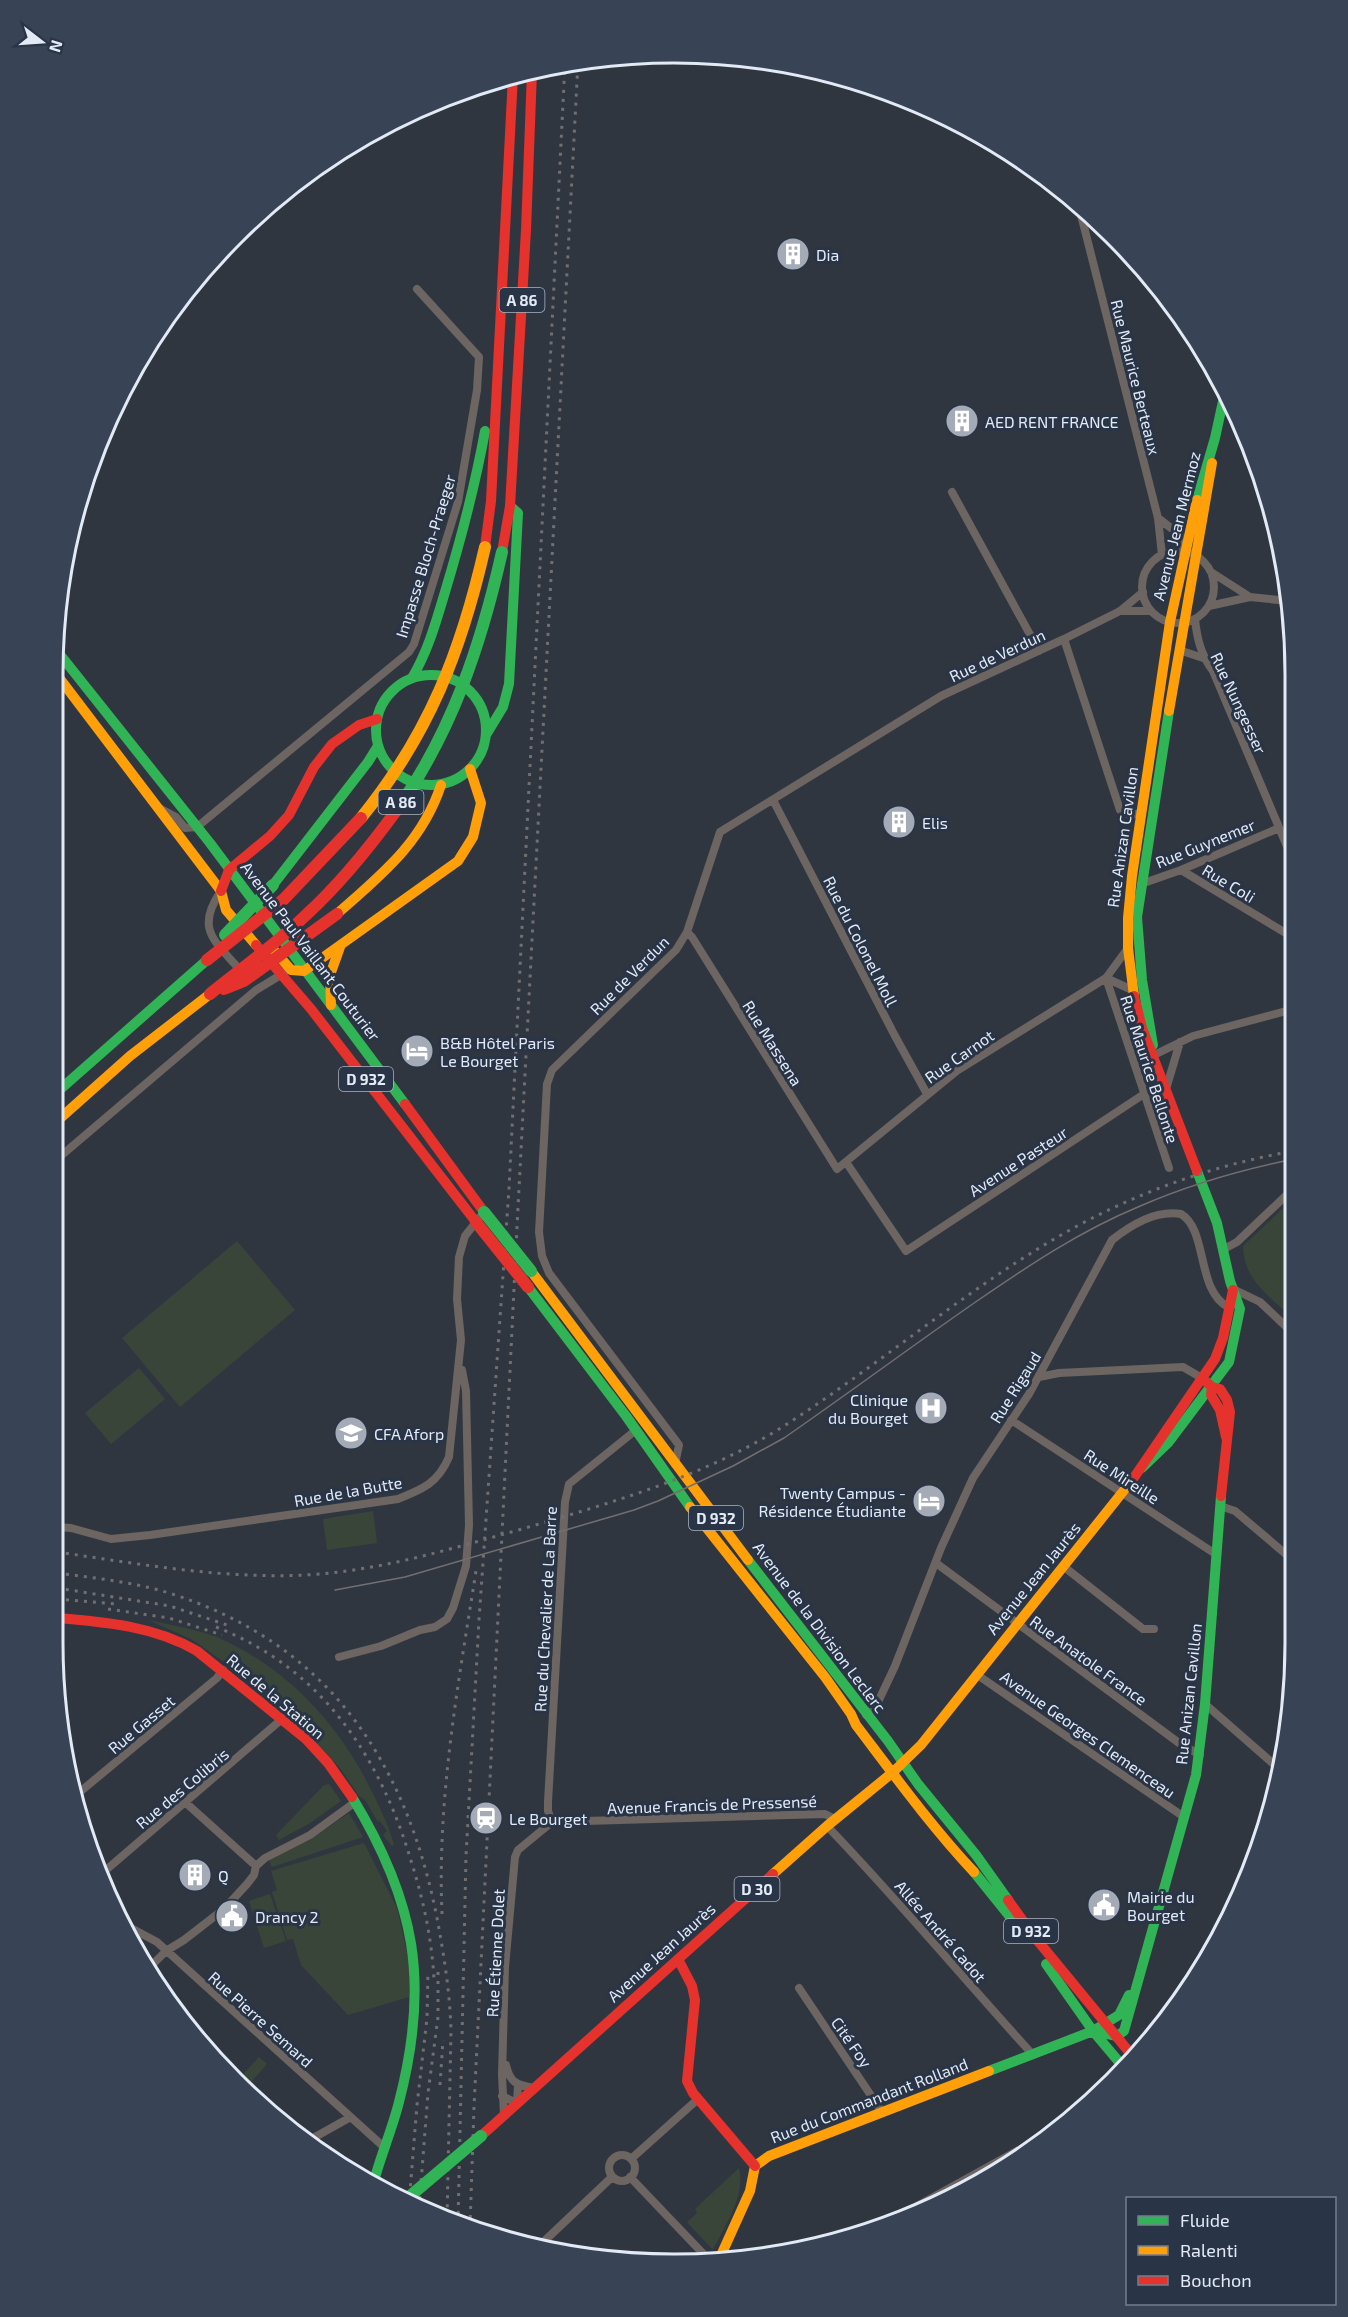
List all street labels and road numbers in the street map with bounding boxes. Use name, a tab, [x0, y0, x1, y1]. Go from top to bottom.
road number: A 86	[500, 288, 544, 312]
street label: Rue Maurice Berteaux	[1108, 297, 1165, 457]
street label: Avenue Jean Mermoz	[1148, 450, 1204, 602]
street label: Impasse Bloch-Praeger	[391, 471, 459, 640]
street label: Rue de Verdun	[946, 624, 1048, 686]
street label: Rue Nungesser	[1207, 649, 1271, 757]
street label: Rue Anizan Cavillon	[1103, 765, 1141, 909]
road number: A 86	[378, 790, 424, 814]
street label: Rue Guynemer	[1152, 814, 1258, 872]
street label: Avenue Paul Vaillant Couturier	[237, 858, 385, 1045]
street label: Rue Coli	[1199, 860, 1259, 906]
street label: Rue du Colonel Moll	[820, 873, 902, 1009]
street label: Rue de Verdun	[586, 932, 672, 1018]
street label: Rue Maurice Bellonte	[1117, 993, 1183, 1145]
street label: Rue Massena	[739, 997, 807, 1089]
street label: Rue Carnot	[921, 1025, 997, 1087]
road number: D 932	[339, 1067, 393, 1091]
street label: Avenue Pasteur	[965, 1122, 1071, 1200]
street label: Rue Rigaud	[985, 1348, 1045, 1426]
street label: Rue Mireille	[1081, 1445, 1163, 1507]
street label: Rue de la Butte	[292, 1472, 404, 1510]
street label: Rue du Chevalier de La Barre	[530, 1506, 560, 1712]
road number: D 932	[689, 1506, 743, 1530]
street label: Avenue Jean Jaurès	[982, 1518, 1084, 1638]
street label: Avenue de la Division Leclerc	[750, 1538, 890, 1716]
street label: Rue Anatole France	[1027, 1611, 1151, 1709]
street label: Rue Anizan Cavillon	[1171, 1622, 1205, 1766]
street label: Rue de la Station	[223, 1650, 329, 1742]
street label: Avenue Georges Clemenceau	[997, 1666, 1179, 1802]
street label: Rue Gasset	[104, 1691, 178, 1757]
street label: Rue des Colibris	[132, 1744, 232, 1832]
street label: Avenue Francis de Pressensé	[607, 1791, 817, 1817]
street label: Allée André Cadot	[892, 1876, 990, 1986]
road number: D 30	[734, 1877, 780, 1901]
street label: Rue Étienne Dolet	[482, 1888, 508, 2018]
street label: Avenue Jean Jaurès	[603, 1899, 719, 2005]
road number: D 932	[1004, 1919, 1058, 1943]
street label: Rue Pierre Semard	[205, 1967, 317, 2071]
street label: Cité Foy	[828, 2013, 876, 2071]
street label: Rue du Commandant Rolland	[768, 2054, 970, 2146]

